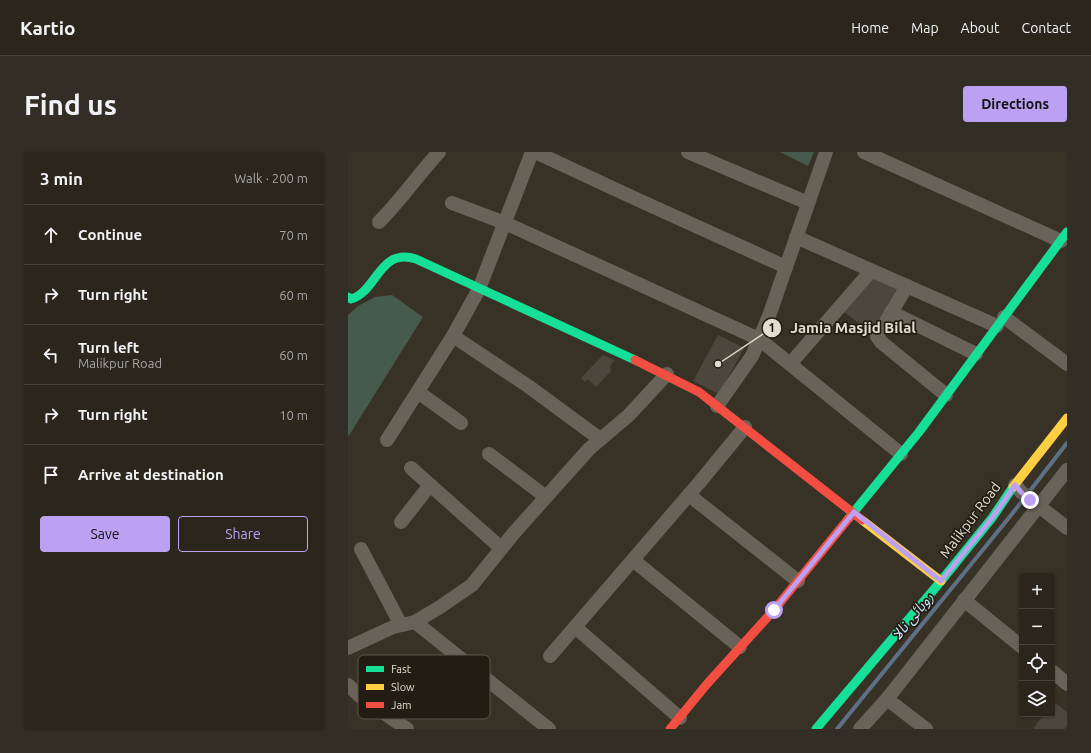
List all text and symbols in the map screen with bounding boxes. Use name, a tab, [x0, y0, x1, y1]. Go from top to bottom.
text: Kartio	[20, 17, 76, 39]
text: Home	[851, 20, 889, 36]
text: Map	[911, 20, 939, 36]
text: About	[961, 20, 1000, 36]
text: Contact	[1022, 20, 1071, 36]
button: Directions	[963, 86, 1067, 122]
text: Find us	[24, 89, 117, 120]
text: 3 min	[40, 169, 83, 188]
text: Walk · 200 m	[234, 171, 308, 185]
icon: ahead	[40, 224, 62, 246]
text: Continue	[78, 226, 142, 243]
text: 70 m	[279, 228, 308, 242]
icon: right	[40, 284, 62, 306]
text: Turn right	[78, 286, 148, 303]
text: 60 m	[279, 288, 308, 302]
callout: Jamia Masjid Bilal	[762, 314, 924, 341]
text: Jamia Masjid Bilal	[790, 319, 916, 336]
text: 1	[769, 321, 775, 334]
text: Turn left	[78, 339, 139, 356]
icon: left	[40, 344, 62, 366]
text: 60 m	[279, 348, 308, 362]
text: Malikpur Road	[78, 356, 162, 370]
icon: right	[40, 404, 62, 426]
text: Turn right	[78, 406, 148, 423]
text: 10 m	[279, 408, 308, 422]
icon: arrive	[40, 464, 62, 486]
text: Arrive at destination	[78, 466, 224, 483]
street label: Malikpur Road	[936, 479, 1004, 561]
route end	[1021, 491, 1039, 509]
button: Save	[40, 516, 170, 552]
button: Share	[178, 516, 308, 552]
map controls	[1019, 573, 1055, 717]
button: +	[1019, 573, 1055, 609]
water label: روہائی نالا	[888, 588, 937, 644]
route start	[765, 601, 783, 619]
button: −	[1019, 609, 1055, 645]
button: locate	[1019, 645, 1055, 681]
legend	[358, 655, 490, 719]
text: Fast	[391, 663, 412, 675]
text: Slow	[391, 681, 415, 693]
button: layers	[1019, 681, 1055, 717]
text: Jam	[391, 699, 412, 711]

